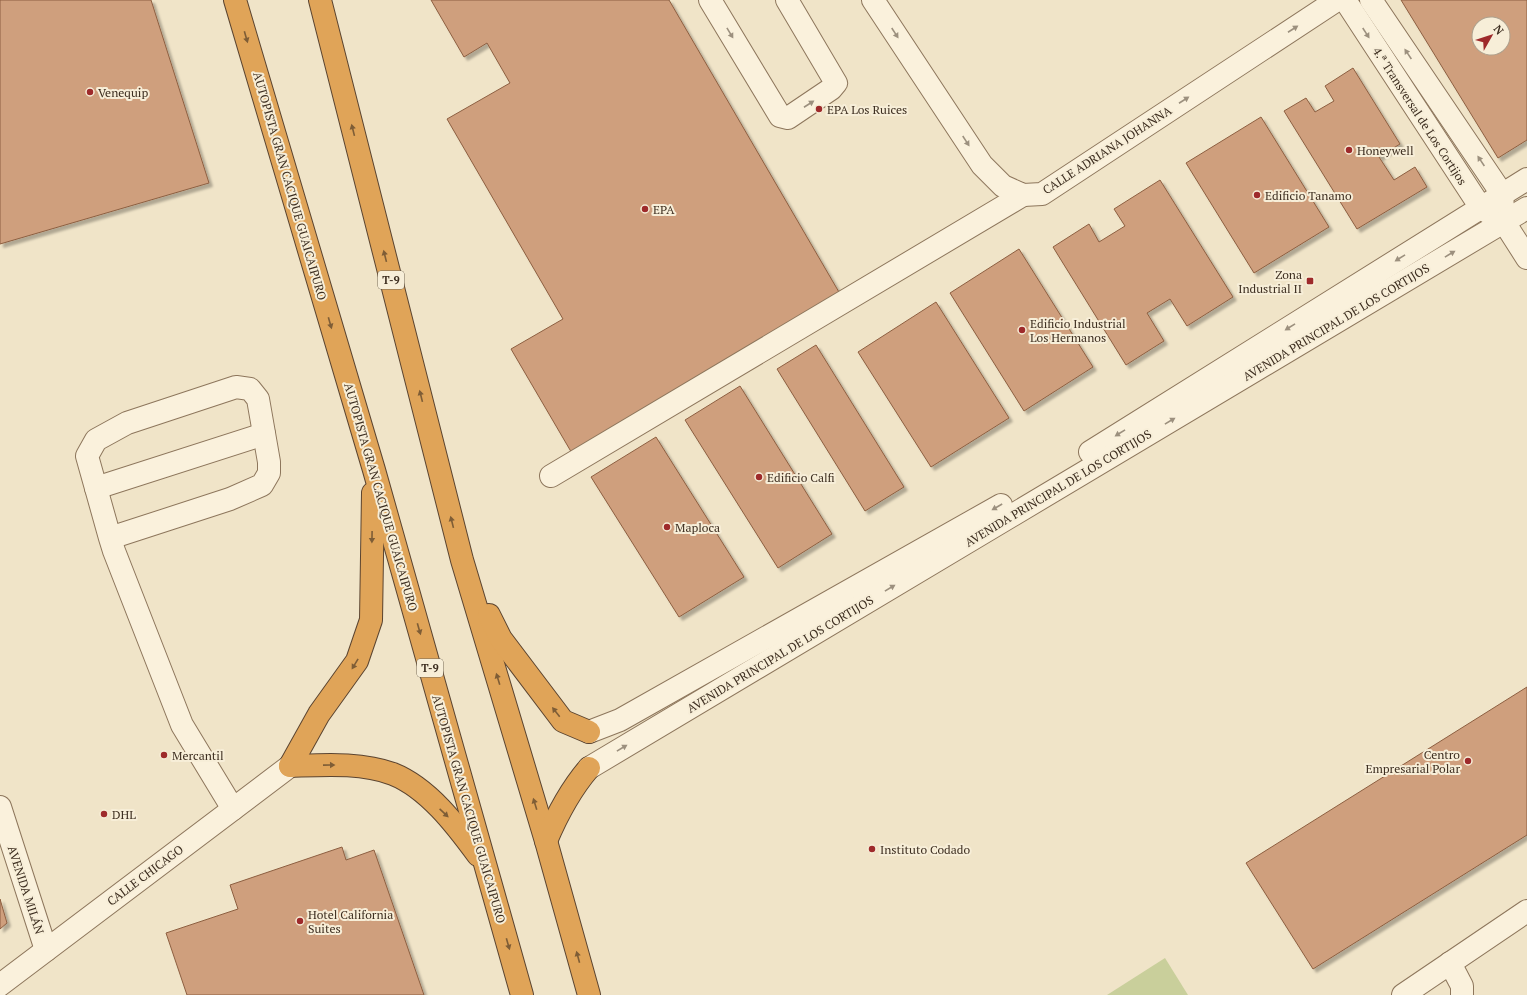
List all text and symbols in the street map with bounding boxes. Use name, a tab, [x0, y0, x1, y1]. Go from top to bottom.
north arrow	[1471, 16, 1511, 56]
text: N	[1491, 22, 1507, 38]
one-way arrow	[1288, 25, 1298, 33]
one-way arrow	[727, 27, 734, 39]
one-way arrow	[891, 27, 898, 38]
one-way arrow	[1363, 27, 1370, 39]
one-way arrow	[243, 32, 249, 44]
street label: 4.ª Transversal de Los Cortijos	[1370, 44, 1470, 188]
one-way arrow	[1404, 48, 1411, 60]
street label: AUTOPISTA GRAN CACIQUE GUAICAIPURO	[250, 70, 330, 302]
place label: Venequip	[98, 85, 148, 100]
marker: Venequip	[85, 87, 95, 97]
one-way arrow	[1179, 96, 1190, 104]
one-way arrow	[804, 100, 814, 108]
place label: EPA Los Ruices	[827, 102, 907, 117]
street label: CALLE ADRIANA JOHANNA	[1040, 102, 1175, 197]
marker: EPA Los Ruices	[814, 104, 824, 114]
one-way arrow	[350, 124, 356, 136]
one-way arrow	[962, 136, 970, 146]
place label: Honeywell	[1357, 143, 1414, 158]
marker: Honeywell	[1344, 145, 1354, 155]
one-way arrow	[1477, 156, 1485, 167]
place label: Edificio Tanamo	[1265, 188, 1352, 203]
marker: Edificio Tanamo	[1252, 190, 1262, 200]
place label: EPA	[653, 202, 675, 217]
marker: EPA	[640, 204, 650, 214]
one-way arrow	[382, 250, 388, 262]
one-way arrow	[1444, 251, 1456, 258]
one-way arrow	[1394, 255, 1406, 262]
street label: AVENIDA PRINCIPAL DE LOS CORTIJOS	[1240, 260, 1432, 384]
place label: Zona Industrial II	[1238, 267, 1302, 296]
road number: T-9	[378, 271, 404, 289]
marker: Zona Industrial II	[1305, 276, 1315, 286]
place label: Edificio Industrial Los Hermanos	[1030, 316, 1126, 345]
one-way arrow	[327, 318, 333, 330]
one-way arrow	[1285, 323, 1295, 331]
marker: Edificio Industrial Los Hermanos	[1017, 325, 1027, 335]
street label: AUTOPISTA GRAN CACIQUE GUAICAIPURO	[341, 381, 421, 613]
one-way arrow	[417, 390, 423, 402]
one-way arrow	[1164, 418, 1176, 425]
street label: AVENIDA PRINCIPAL DE LOS CORTIJOS	[962, 426, 1154, 550]
one-way arrow	[1115, 429, 1125, 437]
place label: Edificio Calfi	[767, 470, 835, 485]
marker: Edificio Calfi	[754, 472, 764, 482]
one-way arrow	[991, 504, 1003, 511]
one-way arrow	[449, 516, 455, 528]
place label: Maploca	[675, 520, 720, 535]
marker: Maploca	[662, 522, 672, 532]
one-way arrow	[369, 531, 376, 543]
one-way arrow	[885, 584, 895, 592]
street label: AVENIDA PRINCIPAL DE LOS CORTIJOS	[684, 592, 876, 716]
one-way arrow	[416, 622, 422, 635]
one-way arrow	[351, 658, 358, 670]
road number: T-9	[417, 659, 443, 677]
one-way arrow	[495, 673, 501, 685]
street label: AUTOPISTA GRAN CACIQUE GUAICAIPURO	[429, 693, 509, 925]
one-way arrow	[552, 707, 561, 718]
one-way arrow	[616, 744, 628, 751]
place label: Centro Empresarial Polar	[1365, 747, 1460, 776]
place label: Mercantil	[172, 748, 224, 763]
marker: Mercantil	[159, 750, 169, 760]
marker: Centro Empresarial Polar	[1463, 756, 1473, 766]
one-way arrow	[323, 762, 336, 768]
one-way arrow	[532, 798, 538, 810]
place label: DHL	[112, 807, 136, 822]
one-way arrow	[439, 808, 449, 818]
marker: DHL	[99, 809, 109, 819]
street label: CALLE CHICAGO	[104, 841, 186, 909]
place label: Instituto Codado	[880, 842, 970, 857]
street label: AVENIDA MILÁN	[5, 844, 47, 936]
marker: Instituto Codado	[867, 844, 877, 854]
place label: Hotel California Suites	[308, 907, 393, 936]
marker: Hotel California Suites	[295, 916, 305, 926]
one-way arrow	[505, 938, 511, 950]
one-way arrow	[575, 951, 581, 963]

